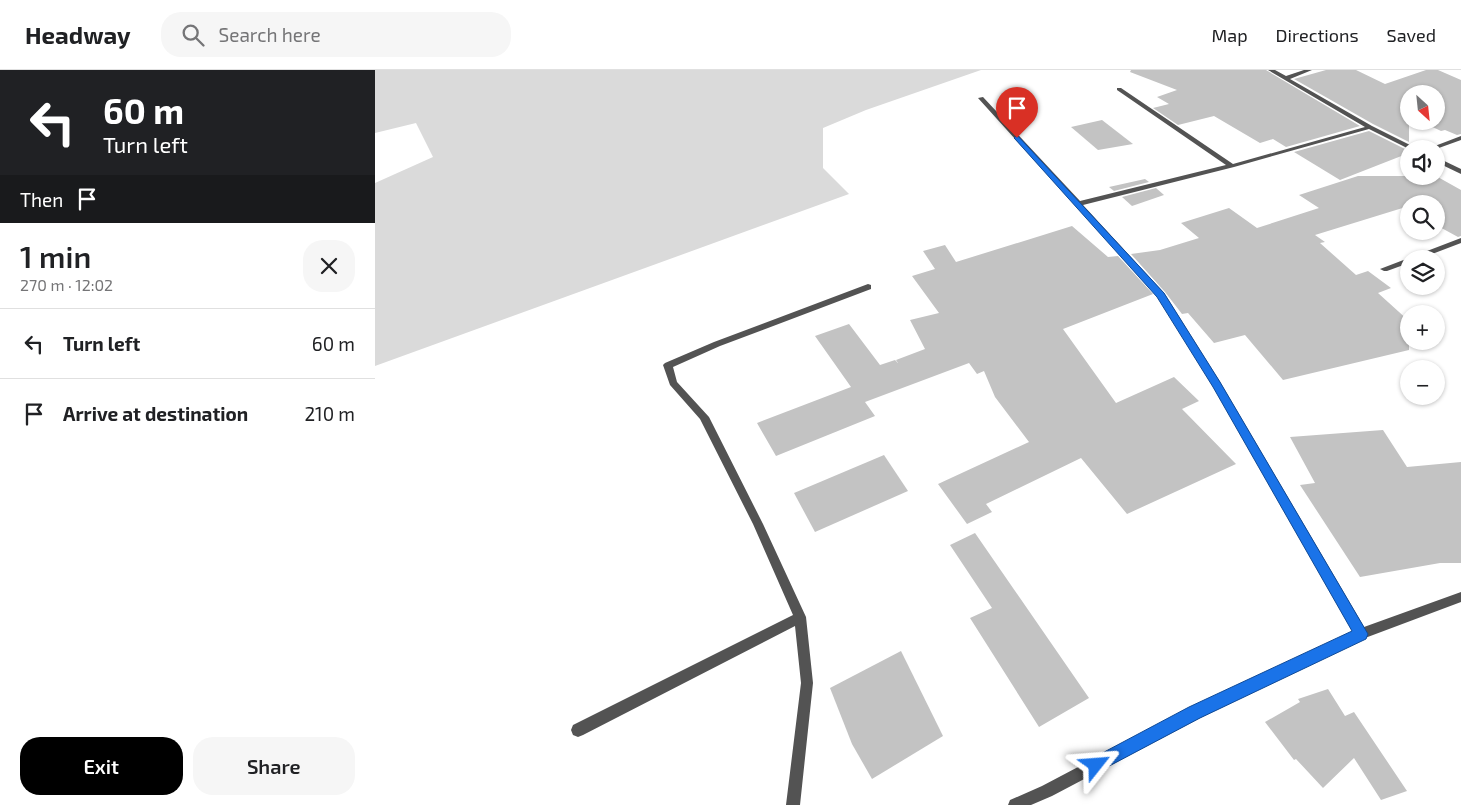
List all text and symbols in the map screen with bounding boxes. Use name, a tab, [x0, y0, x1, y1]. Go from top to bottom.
search box	[161, 12, 511, 57]
text: Headway	[25, 20, 131, 49]
icon: search	[179, 21, 207, 49]
text: Search here	[219, 23, 321, 46]
text: Map	[1211, 24, 1248, 46]
text: Directions	[1276, 24, 1359, 46]
text: Saved	[1387, 24, 1436, 46]
north arrow	[1400, 85, 1445, 130]
map controls	[1400, 85, 1445, 405]
pin	[996, 87, 1038, 138]
text: 60 m	[103, 89, 184, 131]
icon: left	[20, 90, 85, 155]
icon: arrive	[1003, 94, 1031, 122]
text: Turn left	[103, 131, 188, 157]
button: sound	[1400, 140, 1445, 185]
icon: arrive	[73, 185, 101, 213]
text: Then	[20, 188, 63, 211]
button: search	[1400, 195, 1445, 240]
text: 1 min	[20, 238, 91, 274]
button: close	[303, 240, 355, 292]
button: layers	[1400, 250, 1445, 295]
text: 270 m · 12:02	[20, 275, 113, 294]
button: +	[1400, 305, 1445, 350]
icon: left	[20, 330, 48, 358]
text: Turn left	[63, 332, 140, 355]
text: 60 m	[312, 332, 355, 355]
button: −	[1400, 360, 1445, 405]
icon: arrive	[20, 400, 48, 428]
text: Arrive at destination	[63, 402, 248, 425]
text: 210 m	[304, 402, 355, 425]
button: Exit	[20, 737, 183, 795]
button: Share	[193, 737, 355, 795]
position arrow	[1069, 738, 1121, 790]

